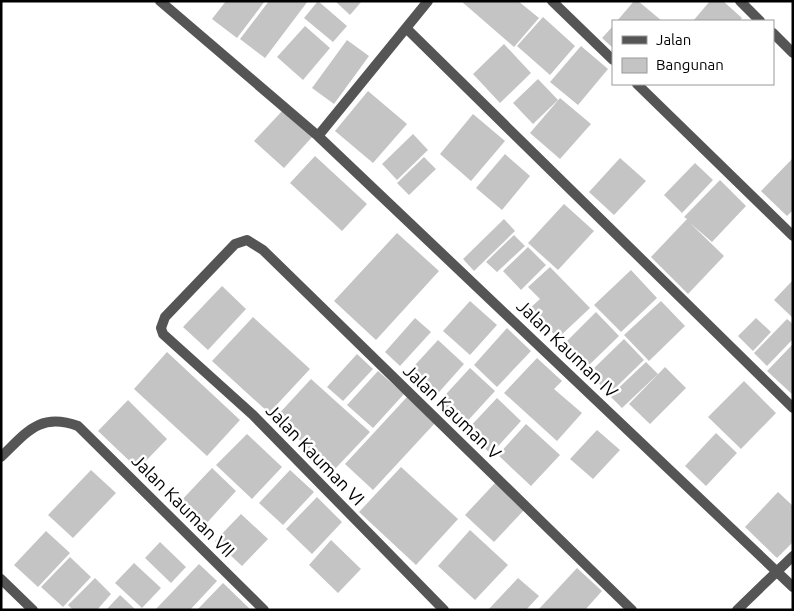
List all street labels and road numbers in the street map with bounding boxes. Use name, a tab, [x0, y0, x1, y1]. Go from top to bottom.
street label: Jalan Kauman IV	[513, 295, 623, 402]
street label: Jalan Kauman V	[400, 360, 506, 463]
street label: Jalan Kauman VI	[263, 400, 369, 509]
street label: Jalan Kauman VII	[128, 450, 239, 561]

